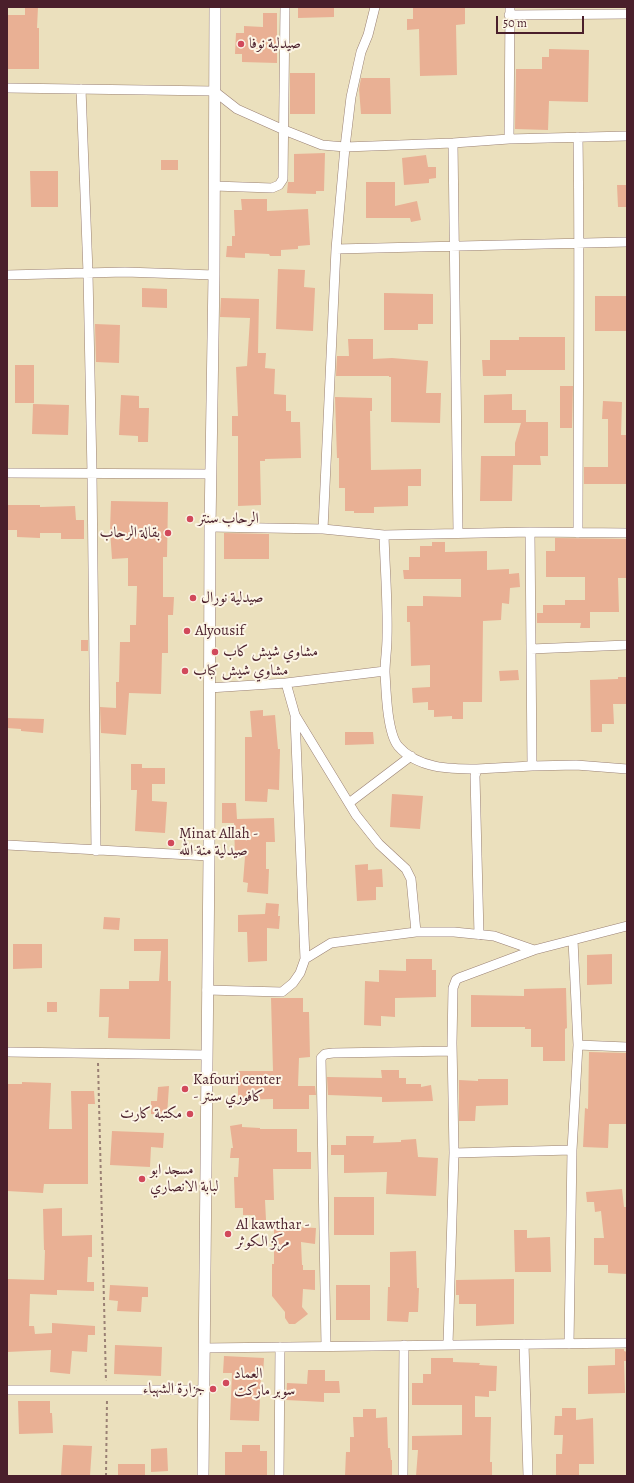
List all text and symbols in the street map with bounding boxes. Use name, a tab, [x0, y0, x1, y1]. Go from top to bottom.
scale bar	[498, 8, 586, 34]
text: 50 m	[503, 15, 527, 31]
place label: صيدلية نوفا	[249, 35, 301, 53]
marker: صيدلية نوفا	[236, 39, 246, 49]
place label: الرحاب سنتر	[198, 510, 259, 528]
marker: الرحاب سنتر	[185, 514, 195, 524]
place label: بقالة الرحاب	[100, 524, 160, 542]
marker: بقالة الرحاب	[163, 528, 173, 538]
place label: صيدلية نورال	[201, 589, 263, 607]
marker: صيدلية نورال	[188, 593, 198, 603]
place label: Alyousif	[195, 622, 244, 640]
marker: Alyousif	[182, 626, 192, 636]
place label: مشاوي شيش كاب	[223, 643, 318, 661]
marker: مشاوي شيش كاب	[210, 647, 220, 657]
place label: مشاوي شيش كباب	[193, 662, 288, 680]
marker: مشاوي شيش كباب	[180, 666, 190, 676]
place label: Minat Allah - صيدلية منة الله	[179, 825, 258, 860]
marker: Minat Allah - صيدلية منة الله	[166, 838, 176, 848]
place label: Kafouri center - كافوري سنتر	[193, 1071, 281, 1106]
marker: Kafouri center - كافوري سنتر	[180, 1084, 190, 1094]
place label: مكتبة كارت	[120, 1105, 182, 1123]
marker: مكتبة كارت	[185, 1109, 195, 1119]
place label: مسجد ابو لبابة الانصاري	[150, 1161, 219, 1196]
marker: مسجد ابو لبابة الانصاري	[137, 1174, 147, 1184]
place label: Al kawthar - مركز الكوثر	[236, 1216, 310, 1251]
marker: Al kawthar - مركز الكوثر	[223, 1229, 233, 1239]
place label: العماد سوبر ماركت	[234, 1365, 295, 1400]
marker: العماد سوبر ماركت	[221, 1378, 231, 1388]
place label: جزارة الشهباء	[143, 1380, 205, 1398]
marker: جزارة الشهباء	[208, 1384, 218, 1394]

